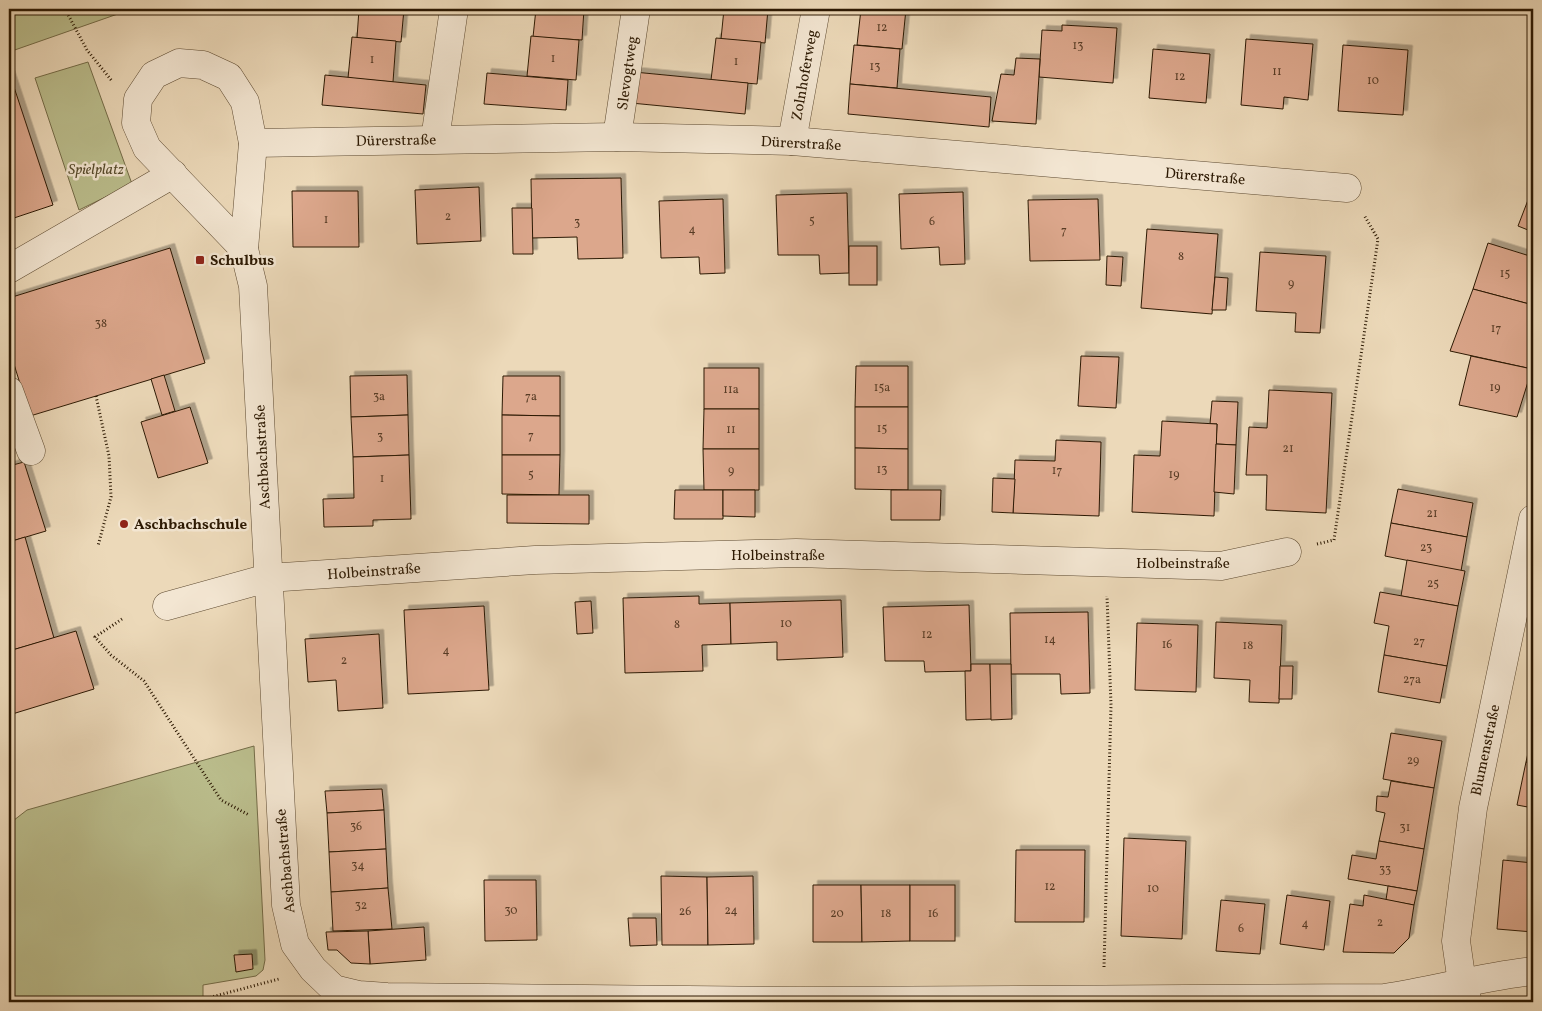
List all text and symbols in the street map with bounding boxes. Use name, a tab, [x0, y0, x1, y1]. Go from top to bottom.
house number: 12	[876, 20, 888, 36]
street label: Zolnhoferweg	[787, 28, 824, 123]
street label: Slevogtweg	[613, 34, 644, 112]
house number: 13	[1073, 38, 1083, 54]
house number: 1	[551, 51, 555, 67]
house number: 1	[370, 52, 374, 68]
house number: 1	[734, 54, 738, 70]
house number: 13	[870, 59, 880, 75]
house number: 11	[1272, 64, 1282, 80]
house number: 12	[1174, 69, 1186, 85]
house number: 10	[1367, 73, 1379, 89]
street label: Dürerstraße	[356, 130, 437, 153]
street label: Dürerstraße	[760, 132, 842, 157]
park label: Spielplatz	[68, 160, 124, 181]
street label: Dürerstraße	[1164, 164, 1246, 191]
house number: 2	[445, 209, 451, 225]
house number: 1	[324, 212, 328, 228]
house number: 5	[809, 213, 815, 229]
house number: 6	[929, 214, 935, 230]
house number: 3	[574, 215, 580, 231]
house number: 4	[688, 222, 696, 238]
house number: 7	[1061, 223, 1067, 239]
house number: 8	[1178, 249, 1184, 265]
place label: Schulbus	[210, 251, 274, 272]
marker: Schulbus	[194, 254, 206, 266]
house number: 15	[1500, 266, 1510, 282]
house number: 9	[1288, 276, 1294, 292]
house number: 38	[95, 316, 107, 332]
house number: 17	[1491, 321, 1501, 337]
house number: 15a	[874, 380, 890, 396]
house number: 19	[1490, 380, 1500, 396]
house number: 11a	[723, 382, 739, 398]
house number: 3a	[373, 389, 385, 405]
house number: 7a	[525, 389, 537, 405]
street label: Aschbachstraße	[250, 404, 277, 510]
house number: 15	[877, 421, 887, 437]
house number: 11	[726, 422, 736, 438]
house number: 7	[528, 428, 534, 444]
house number: 3	[377, 429, 383, 445]
house number: 21	[1282, 441, 1294, 457]
house number: 13	[877, 462, 887, 478]
house number: 9	[728, 463, 734, 479]
house number: 17	[1052, 463, 1062, 479]
house number: 5	[528, 467, 534, 483]
house number: 19	[1169, 467, 1179, 483]
house number: 1	[380, 471, 384, 487]
house number: 21	[1426, 506, 1438, 522]
place label: Aschbachschule	[134, 515, 248, 536]
marker: Aschbachschule	[118, 518, 130, 530]
house number: 23	[1420, 540, 1432, 556]
street label: Holbeinstraße	[731, 546, 825, 567]
street label: Holbeinstraße	[1136, 554, 1230, 575]
street label: Holbeinstraße	[327, 559, 422, 586]
house number: 25	[1427, 576, 1439, 592]
house number: 10	[780, 616, 792, 632]
house number: 8	[674, 617, 680, 633]
house number: 12	[921, 627, 933, 643]
house number: 14	[1044, 632, 1056, 648]
house number: 27	[1413, 634, 1425, 650]
house number: 16	[1162, 637, 1172, 653]
house number: 18	[1243, 638, 1253, 654]
house number: 4	[442, 643, 450, 659]
house number: 2	[341, 653, 347, 669]
house number: 27a	[1403, 672, 1421, 688]
street label: Blumenstraße	[1467, 703, 1506, 798]
house number: 29	[1407, 753, 1419, 769]
street label: Aschbachstraße	[271, 808, 302, 914]
house number: 36	[350, 819, 362, 835]
house number: 31	[1400, 820, 1410, 836]
house number: 34	[351, 858, 365, 874]
house number: 33	[1379, 862, 1391, 878]
house number: 12	[1044, 879, 1056, 895]
house number: 10	[1147, 881, 1159, 897]
house number: 32	[355, 898, 367, 914]
house number: 30	[504, 903, 518, 919]
house number: 24	[724, 903, 738, 919]
house number: 26	[679, 904, 691, 920]
house number: 20	[830, 906, 844, 922]
house number: 18	[881, 906, 891, 922]
house number: 16	[928, 906, 938, 922]
house number: 2	[1377, 915, 1383, 931]
house number: 4	[1301, 916, 1309, 932]
house number: 6	[1238, 921, 1244, 937]

